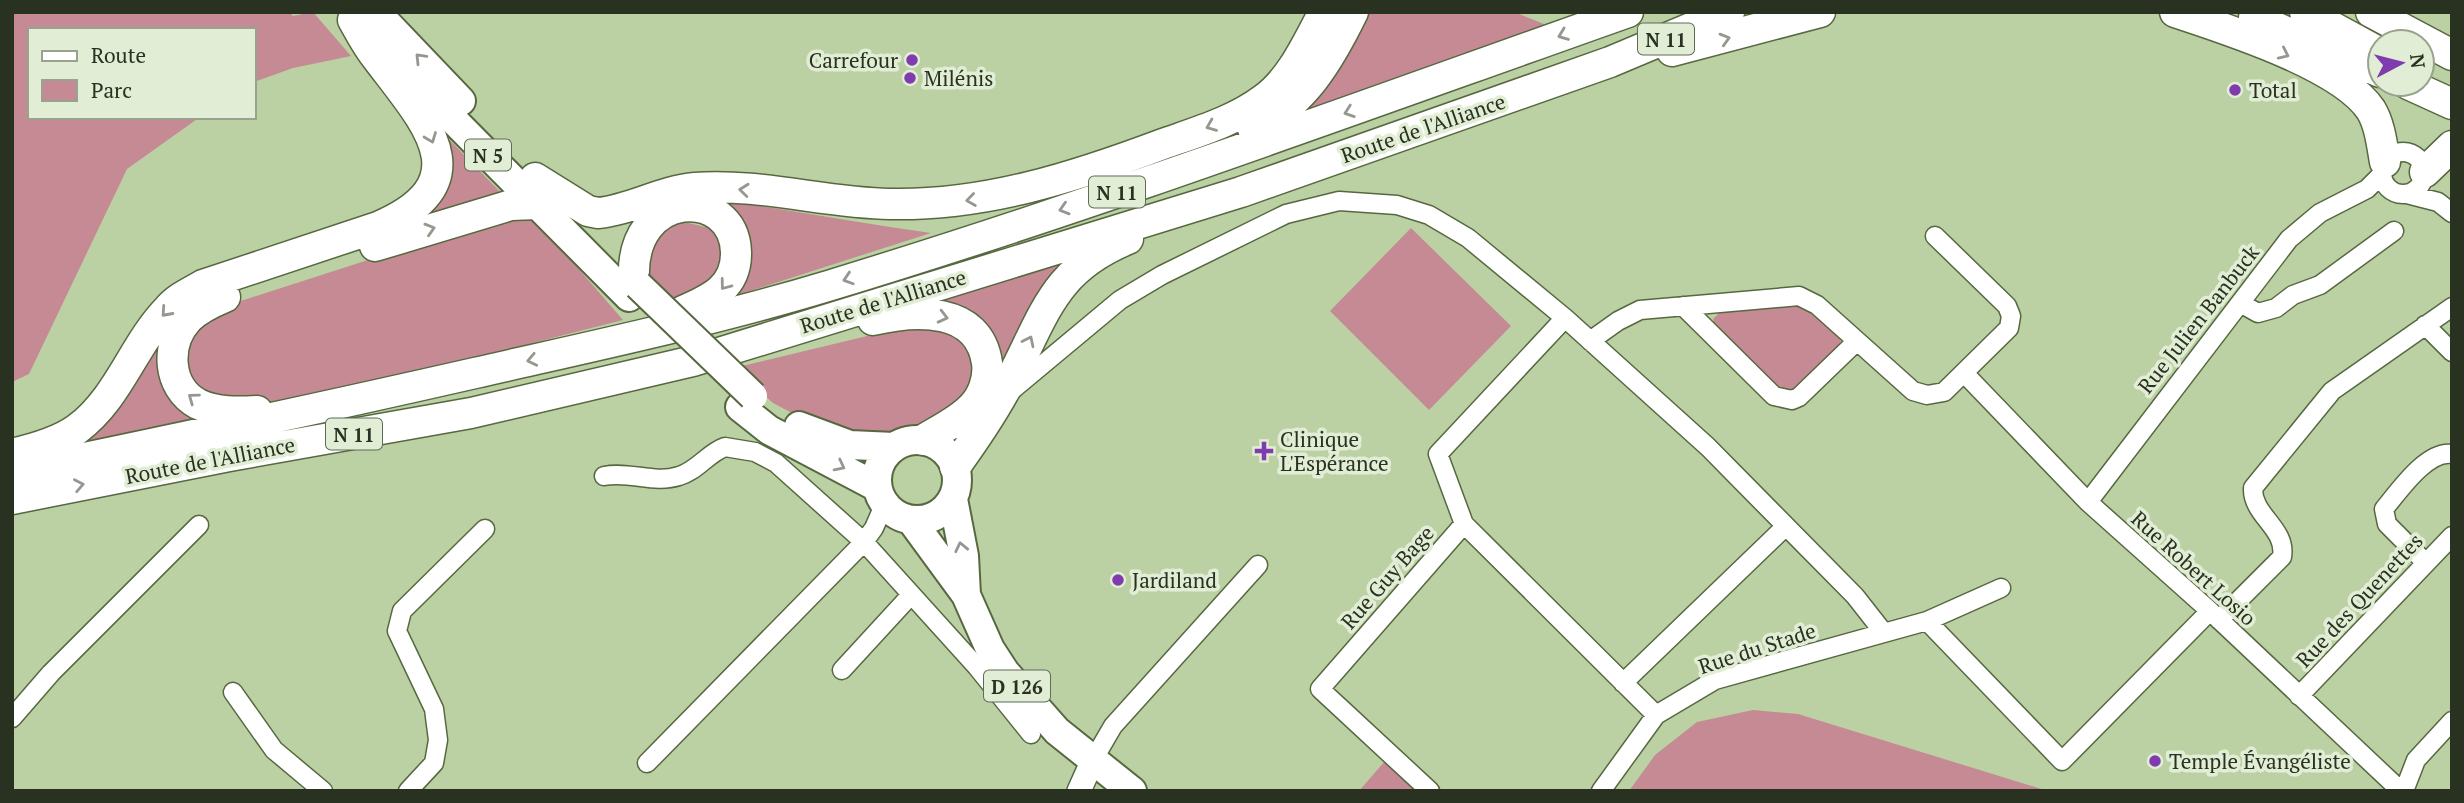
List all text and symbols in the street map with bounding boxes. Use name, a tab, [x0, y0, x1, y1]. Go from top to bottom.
road number: N 11	[1638, 23, 1694, 54]
one-way arrow	[1558, 27, 1570, 41]
legend	[28, 28, 256, 119]
north arrow	[2366, 28, 2436, 98]
one-way arrow	[1719, 33, 1731, 47]
text: Route	[91, 41, 146, 69]
place label: Carrefour	[809, 46, 898, 74]
one-way arrow	[2277, 46, 2289, 60]
marker: Carrefour	[904, 52, 920, 68]
text: N	[2405, 52, 2432, 70]
one-way arrow	[415, 53, 428, 66]
place label: Milénis	[924, 64, 993, 92]
marker: Milénis	[902, 70, 918, 86]
text: Parc	[91, 76, 132, 104]
place label: Total	[2249, 76, 2297, 104]
marker: Total	[2227, 82, 2243, 98]
street label: Route de l'Alliance	[1337, 87, 1509, 169]
one-way arrow	[1344, 104, 1356, 118]
one-way arrow	[1205, 117, 1217, 131]
one-way arrow	[422, 131, 436, 143]
road number: N 5	[465, 140, 511, 170]
road number: N 11	[1089, 176, 1145, 208]
one-way arrow	[738, 182, 750, 197]
one-way arrow	[965, 192, 976, 207]
one-way arrow	[1059, 201, 1071, 215]
one-way arrow	[423, 223, 435, 237]
street label: Rue Julien Banbuck	[2131, 239, 2265, 399]
street label: Route de l'Alliance	[797, 262, 969, 340]
one-way arrow	[842, 271, 855, 285]
one-way arrow	[720, 277, 733, 289]
one-way arrow	[162, 304, 175, 317]
one-way arrow	[937, 309, 949, 323]
one-way arrow	[1021, 336, 1035, 348]
one-way arrow	[526, 352, 538, 367]
one-way arrow	[188, 394, 201, 406]
road number: N 11	[326, 418, 382, 449]
place label: Clinique L'Espérance	[1280, 425, 1389, 477]
street label: Route de l'Alliance	[123, 430, 297, 490]
marker: Clinique L'Espérance	[1254, 441, 1274, 461]
one-way arrow	[833, 458, 845, 472]
one-way arrow	[73, 479, 85, 494]
street label: Rue Robert Losio	[2126, 504, 2262, 632]
street label: Rue Guy Bage	[1334, 519, 1440, 635]
street label: Rue des Quenettes	[2289, 527, 2429, 673]
one-way arrow	[955, 541, 970, 553]
place label: Jardiland	[1132, 566, 1217, 594]
marker: Jardiland	[1110, 572, 1126, 588]
street label: Rue du Stade	[1695, 616, 1819, 680]
road number: D 126	[984, 670, 1050, 702]
place label: Temple Évangéliste	[2169, 747, 2351, 775]
marker: Temple Évangéliste	[2147, 753, 2163, 769]

